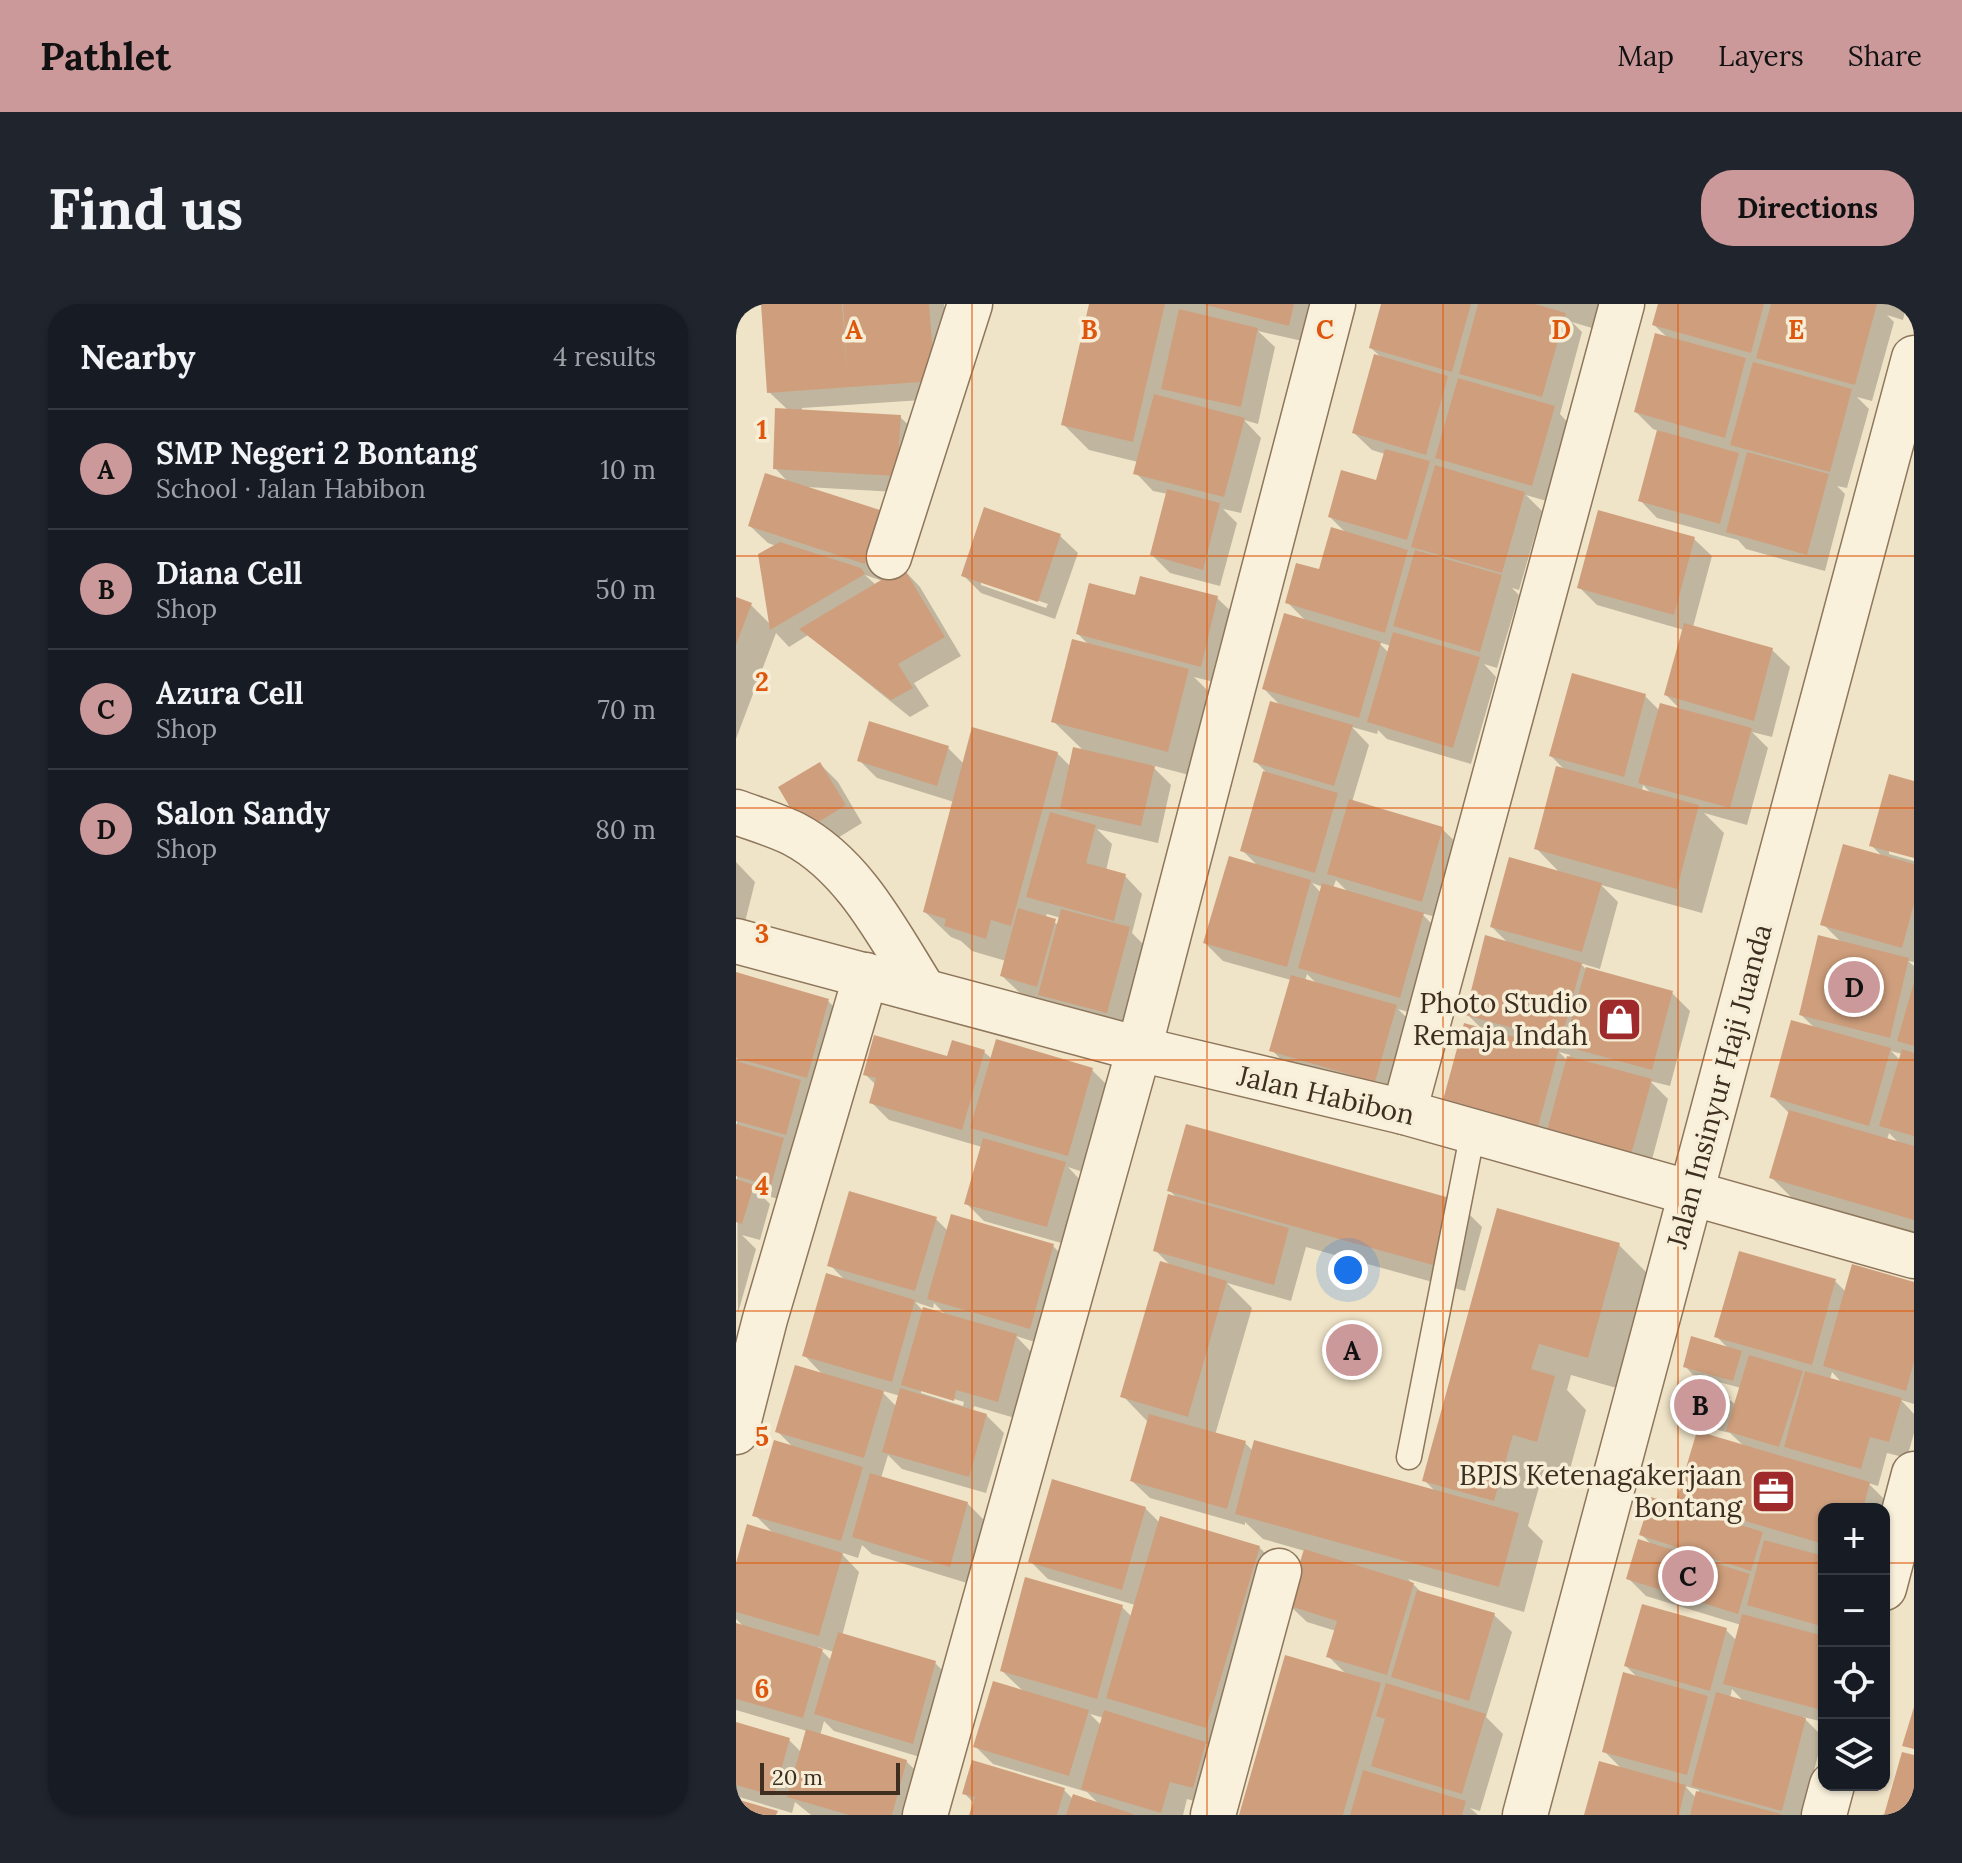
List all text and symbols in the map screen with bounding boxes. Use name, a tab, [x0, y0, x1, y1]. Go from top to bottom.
text: Pathlet	[40, 32, 171, 80]
text: Map	[1617, 38, 1674, 74]
text: Layers	[1718, 38, 1804, 74]
text: Share	[1848, 38, 1922, 74]
button: Directions	[1701, 170, 1914, 246]
text: Find us	[48, 173, 243, 244]
text: A	[845, 313, 863, 346]
text: B	[1080, 313, 1098, 346]
text: C	[1316, 313, 1334, 346]
text: D	[1551, 313, 1571, 346]
text: E	[1788, 313, 1804, 346]
text: Nearby	[80, 335, 196, 378]
text: 4 results	[553, 340, 656, 373]
text: 1	[757, 413, 767, 446]
text: SMP Negeri 2 Bontang	[156, 434, 477, 472]
text: A	[97, 453, 115, 486]
text: 10 m	[600, 453, 656, 486]
text: School · Jalan Habibon	[156, 472, 426, 505]
text: Diana Cell	[156, 554, 302, 592]
text: B	[97, 573, 115, 606]
text: 50 m	[596, 573, 656, 606]
text: Shop	[156, 592, 217, 625]
text: 2	[755, 665, 769, 698]
text: Azura Cell	[156, 674, 304, 712]
text: C	[97, 693, 115, 726]
text: 70 m	[598, 693, 656, 726]
text: Shop	[156, 712, 217, 745]
text: Salon Sandy	[156, 794, 330, 832]
text: D	[96, 813, 116, 846]
text: 80 m	[595, 813, 656, 846]
text: Shop	[156, 832, 217, 865]
text: 3	[755, 917, 769, 950]
street label: Jalan Insinyur Haji Juanda	[1658, 920, 1780, 1253]
pin: D	[1828, 957, 1880, 1017]
place label: Photo Studio Remaja Indah	[1413, 985, 1588, 1053]
shop icon: Photo Studio Remaja Indah	[1595, 995, 1643, 1043]
street label: Jalan Habibon	[1233, 1057, 1418, 1133]
text: 4	[755, 1169, 769, 1202]
your location	[1328, 1250, 1368, 1290]
pin: A	[1326, 1320, 1378, 1380]
pin: B	[1674, 1375, 1726, 1435]
text: 5	[755, 1420, 769, 1453]
place label: BPJS Ketenagakerjaan Bontang	[1459, 1457, 1743, 1525]
office icon: BPJS Ketenagakerjaan Bontang	[1749, 1467, 1797, 1515]
map controls	[1818, 1503, 1890, 1791]
button: +	[1818, 1503, 1890, 1575]
pin: C	[1662, 1546, 1714, 1606]
button: −	[1818, 1575, 1890, 1647]
button: locate	[1818, 1647, 1890, 1719]
text: 6	[755, 1672, 769, 1705]
button: layers	[1818, 1719, 1890, 1791]
scale bar	[760, 1759, 900, 1795]
text: 20 m	[772, 1763, 823, 1791]

